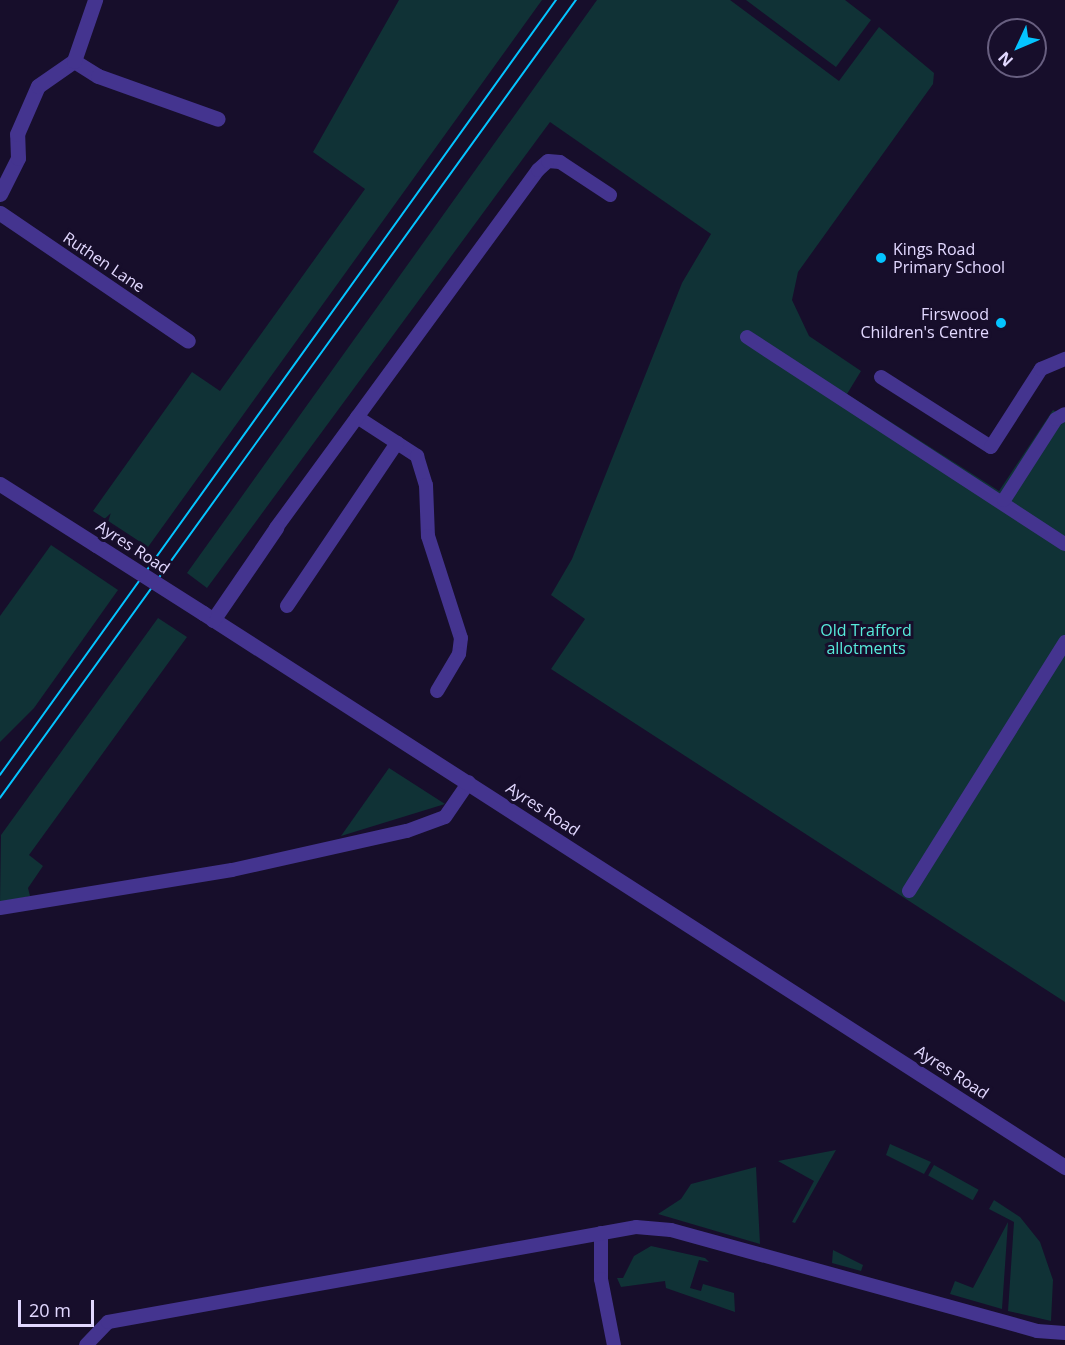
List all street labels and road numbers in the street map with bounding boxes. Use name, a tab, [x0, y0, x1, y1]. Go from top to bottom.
street label: Ruthen Lane	[60, 228, 148, 296]
street label: Ayres Road	[93, 516, 173, 578]
street label: Ayres Road	[503, 778, 583, 840]
street label: Ayres Road	[912, 1041, 992, 1103]

